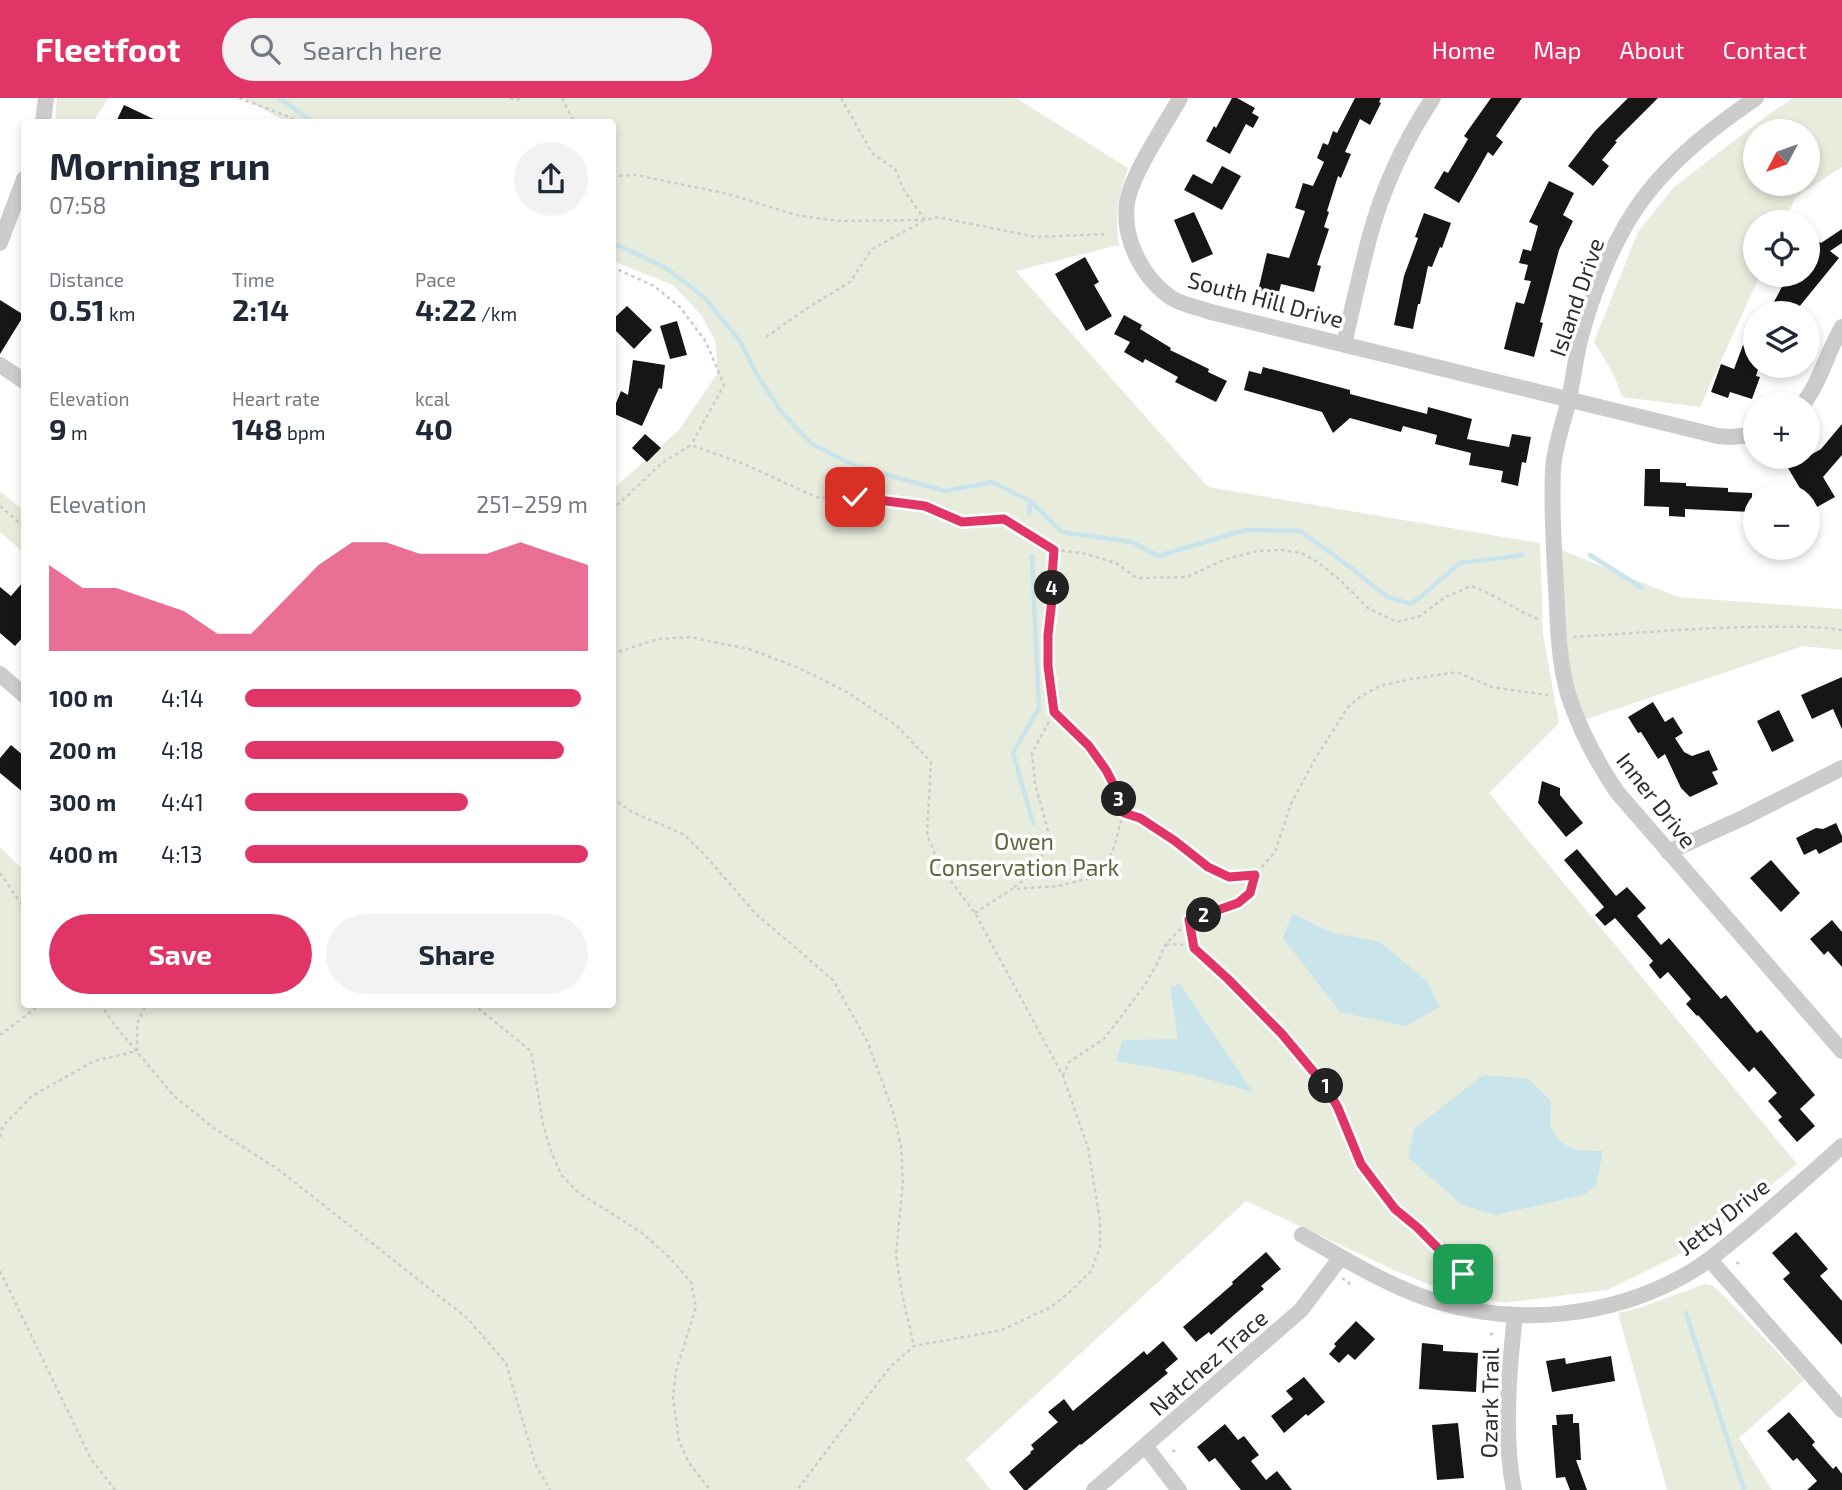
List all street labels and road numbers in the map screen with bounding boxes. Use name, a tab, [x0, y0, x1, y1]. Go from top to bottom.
street label: Island Drive	[1543, 234, 1609, 360]
street label: South Hill Drive	[1185, 265, 1347, 333]
street label: Inner Drive	[1611, 747, 1703, 853]
street label: Jetty Drive	[1671, 1171, 1775, 1261]
street label: Natchez Trace	[1143, 1303, 1273, 1421]
street label: Ozark Trail	[1474, 1347, 1504, 1459]

